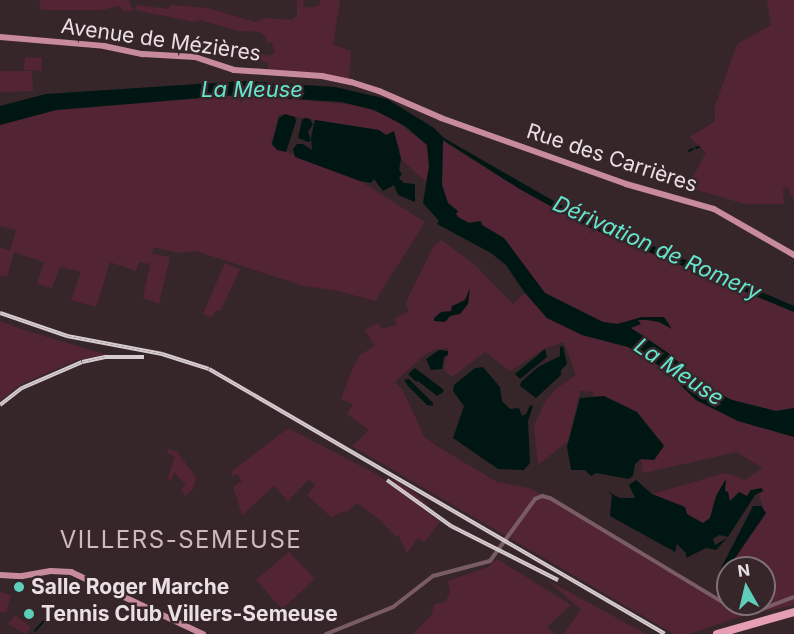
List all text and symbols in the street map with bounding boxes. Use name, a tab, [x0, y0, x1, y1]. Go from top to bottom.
street label: Avenue de Mézières	[60, 14, 262, 66]
water label: La Meuse	[201, 77, 303, 103]
street label: Rue des Carrières	[523, 119, 701, 197]
water label: Dérivation de Romery	[549, 190, 765, 306]
water label: La Meuse	[629, 333, 729, 411]
district label: VILLERS-SEMEUSE	[60, 526, 302, 554]
north arrow	[716, 556, 776, 616]
text: N	[736, 559, 751, 581]
place label: Salle Roger Marche	[31, 574, 229, 600]
marker: Salle Roger Marche	[12, 580, 26, 594]
place label: Tennis Club Villers-Semeuse	[41, 601, 338, 627]
marker: Tennis Club Villers-Semeuse	[22, 607, 36, 621]

